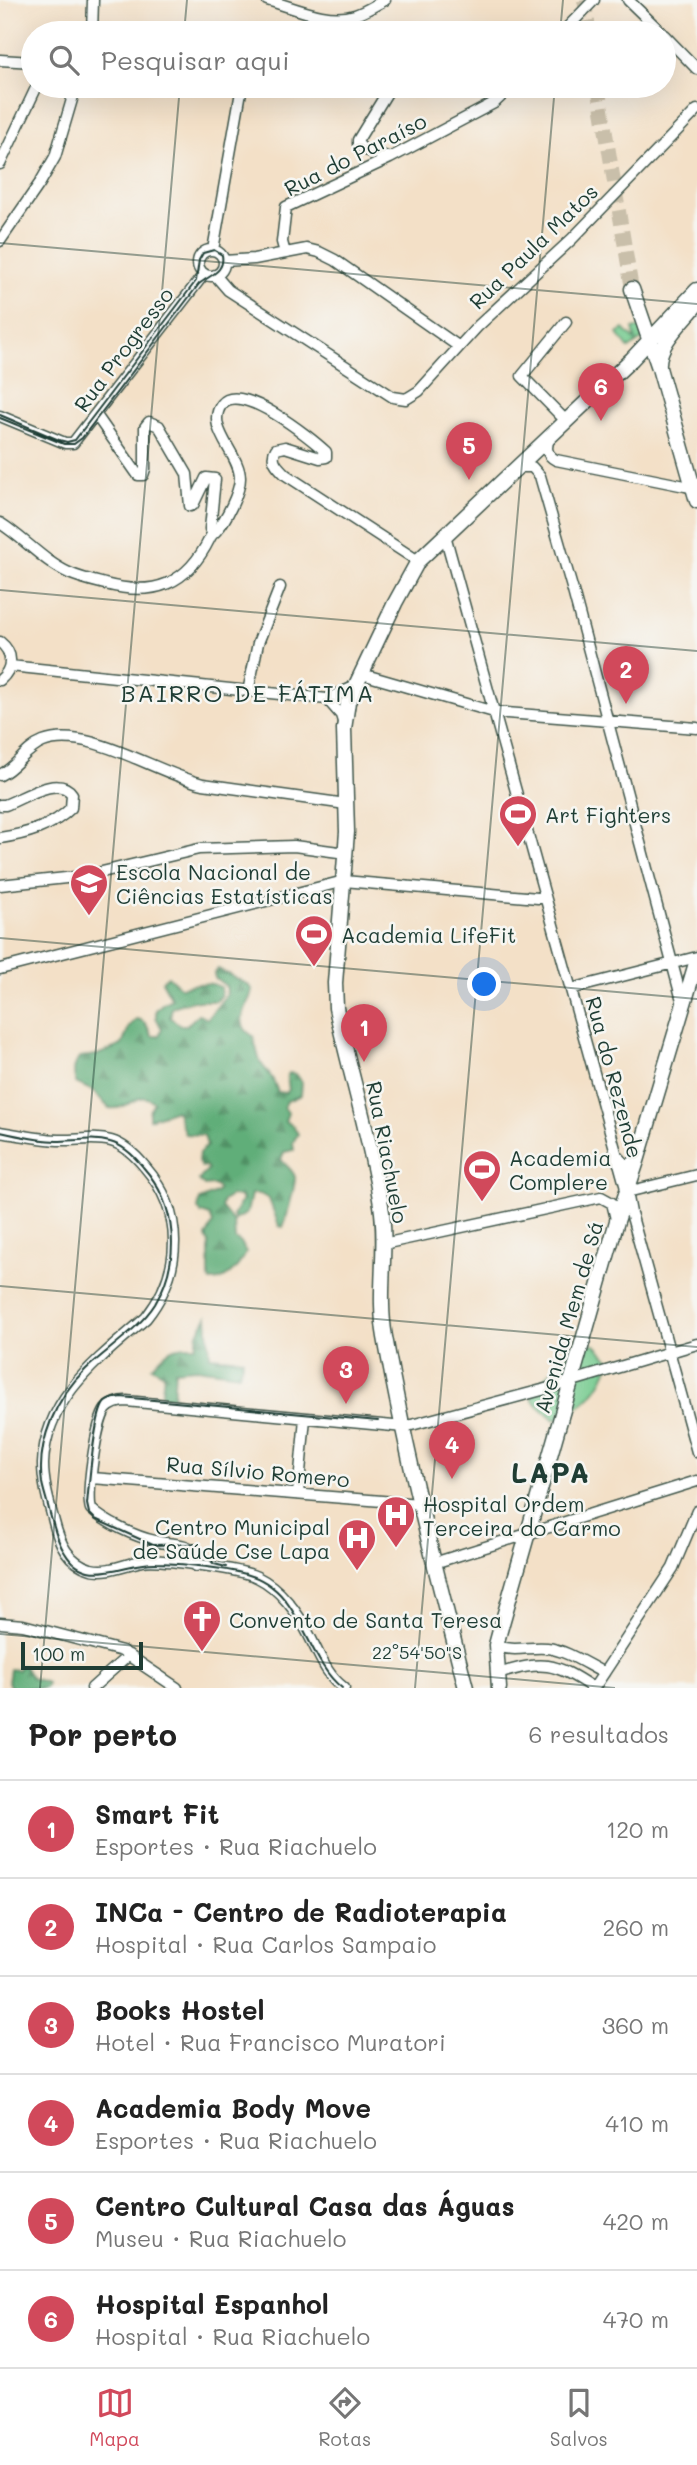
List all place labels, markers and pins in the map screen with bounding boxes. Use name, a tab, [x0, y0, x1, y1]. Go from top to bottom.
pin: 6	[578, 363, 624, 421]
pin: 5	[446, 422, 492, 480]
pin: 2	[603, 646, 649, 704]
sports icon: Art Fighters	[497, 793, 539, 848]
place label: Art Fighters	[545, 801, 671, 828]
place label: Escola Nacional de Ciências Estatísticas	[116, 858, 333, 909]
school or university icon: Escola Nacional de Ciências Estatísticas	[68, 862, 110, 917]
sports icon: Academia LifeFit	[293, 913, 335, 968]
place label: Academia LifeFit	[341, 921, 516, 948]
pin: 1	[341, 1004, 387, 1062]
place label: Academia Complere	[509, 1144, 612, 1195]
sports icon: Academia Complere	[461, 1148, 503, 1203]
pin: 3	[323, 1346, 369, 1404]
pin: 4	[429, 1421, 475, 1479]
place label: Hospital Ordem Terceira do Carmo	[423, 1490, 621, 1541]
hospital icon: Hospital Ordem Terceira do Carmo	[375, 1494, 417, 1549]
place label: Centro Municipal de Saúde Cse Lapa	[132, 1513, 330, 1564]
hospital icon: Centro Municipal de Saúde Cse Lapa	[336, 1517, 378, 1572]
church icon: Convento de Santa Teresa	[181, 1598, 223, 1653]
place label: Convento de Santa Teresa	[229, 1606, 502, 1633]

